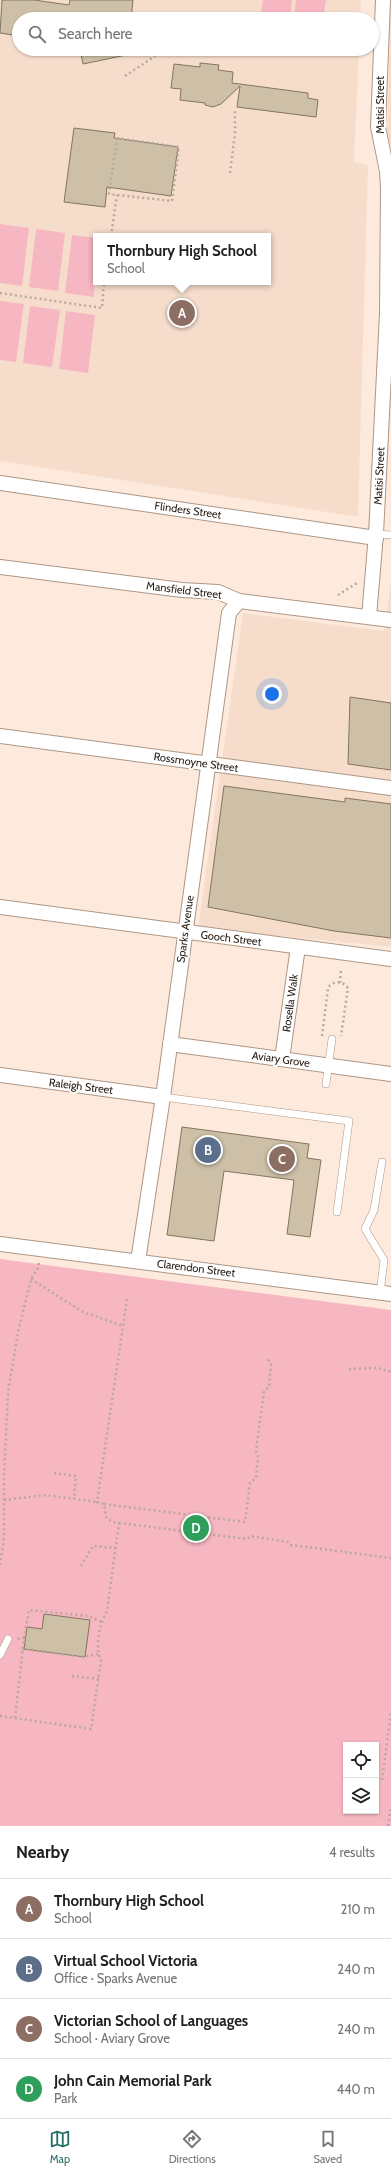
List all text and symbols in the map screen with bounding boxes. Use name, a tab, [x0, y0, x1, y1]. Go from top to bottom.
search box	[12, 12, 379, 56]
icon: search	[26, 23, 48, 45]
text: Search here	[58, 25, 133, 43]
street label: Matisi Street	[373, 76, 387, 134]
popup	[93, 233, 271, 285]
text: Thornbury High School	[107, 242, 257, 260]
text: School	[107, 260, 145, 276]
pin: A	[169, 298, 195, 328]
street label: Matisi Street	[370, 447, 388, 505]
street label: Flinders Street	[154, 498, 223, 522]
street label: Mansfield Street	[145, 578, 223, 602]
your location	[262, 684, 282, 704]
street label: Rossmoyne Street	[153, 749, 239, 775]
street label: Sparks Avenue	[173, 894, 197, 964]
street label: Gooch Street	[200, 927, 262, 949]
street label: Rosella Walk	[279, 973, 301, 1033]
street label: Aviary Grove	[251, 1048, 311, 1070]
street label: Raleigh Street	[48, 1075, 114, 1097]
pin: B	[195, 1135, 221, 1165]
pin: C	[269, 1144, 295, 1174]
street label: Clarendon Street	[156, 1256, 236, 1280]
pin: D	[183, 1513, 209, 1543]
map controls	[343, 1742, 379, 1814]
button: locate	[343, 1742, 379, 1778]
button: layers	[343, 1778, 379, 1814]
text: Nearby	[16, 1842, 69, 1862]
text: 4 results	[329, 1844, 375, 1860]
text: Thornbury High School	[54, 1892, 204, 1910]
text: A	[25, 1901, 33, 1917]
text: 210 m	[341, 1901, 375, 1917]
text: School	[54, 1910, 92, 1926]
text: Virtual School Victoria	[54, 1952, 198, 1970]
text: B	[25, 1961, 33, 1977]
text: 240 m	[337, 1961, 375, 1977]
text: Office · Sparks Avenue	[54, 1970, 177, 1986]
text: Victorian School of Languages	[54, 2012, 248, 2030]
text: C	[25, 2021, 33, 2037]
text: 240 m	[337, 2021, 375, 2037]
text: School · Aviary Grove	[54, 2030, 170, 2046]
text: John Cain Memorial Park	[54, 2072, 212, 2090]
text: D	[24, 2081, 34, 2097]
text: 440 m	[337, 2081, 375, 2097]
text: Park	[54, 2090, 77, 2106]
tab: Map	[49, 2128, 71, 2166]
tab: Directions	[169, 2128, 216, 2166]
tab: Saved	[314, 2128, 342, 2166]

